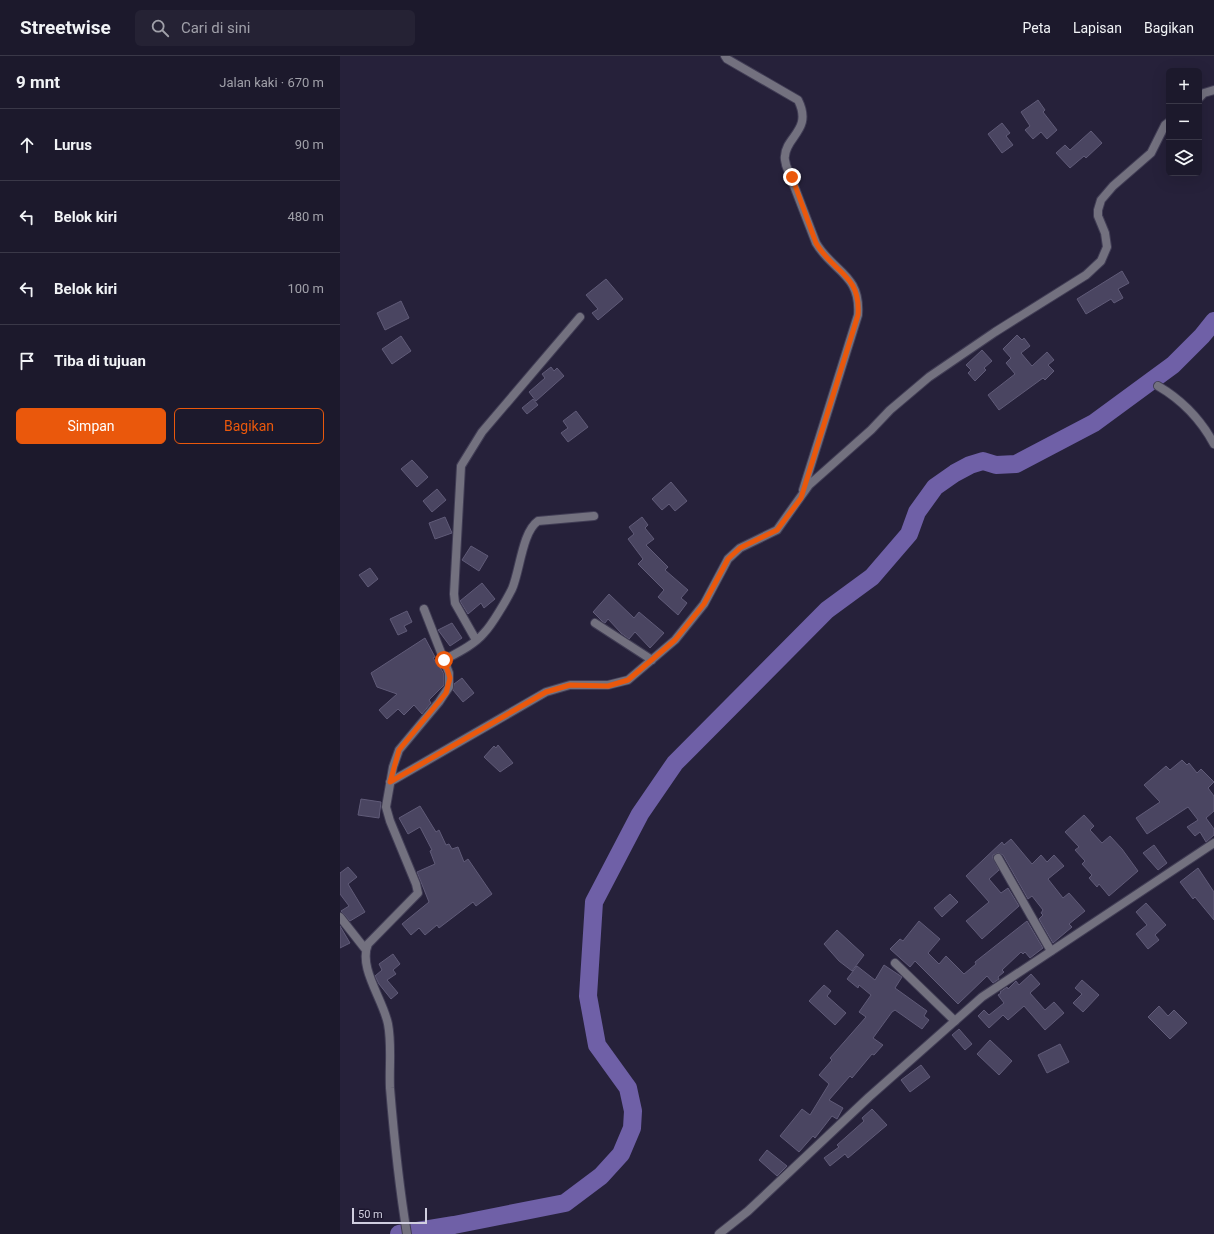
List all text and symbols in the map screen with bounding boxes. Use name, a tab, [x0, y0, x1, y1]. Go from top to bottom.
search box	[135, 10, 415, 46]
text: Streetwise	[20, 16, 111, 39]
icon: search	[149, 17, 171, 39]
text: Cari di sini	[181, 19, 250, 37]
text: Peta	[1023, 20, 1051, 36]
text: Lapisan	[1073, 20, 1122, 36]
text: Bagikan	[1144, 20, 1194, 36]
map controls	[1166, 68, 1202, 176]
button: +	[1166, 68, 1202, 104]
text: 9 mnt	[16, 72, 60, 92]
text: Jalan kaki · 670 m	[219, 75, 324, 90]
button: −	[1166, 104, 1202, 140]
icon: ahead	[16, 134, 38, 156]
text: Lurus	[54, 136, 92, 154]
text: 90 m	[295, 137, 324, 152]
button: layers	[1166, 140, 1202, 176]
route end	[783, 168, 801, 186]
icon: left	[16, 206, 38, 228]
text: Belok kiri	[54, 208, 117, 226]
text: 480 m	[287, 209, 324, 224]
icon: left	[16, 278, 38, 300]
text: Belok kiri	[54, 280, 117, 298]
text: 100 m	[287, 281, 324, 296]
icon: arrive	[16, 350, 38, 372]
text: Tiba di tujuan	[54, 352, 146, 370]
button: Simpan	[16, 408, 166, 444]
button: Bagikan	[174, 408, 324, 444]
route start	[435, 651, 453, 669]
scale bar	[352, 1206, 427, 1225]
text: 50 m	[358, 1208, 383, 1221]

